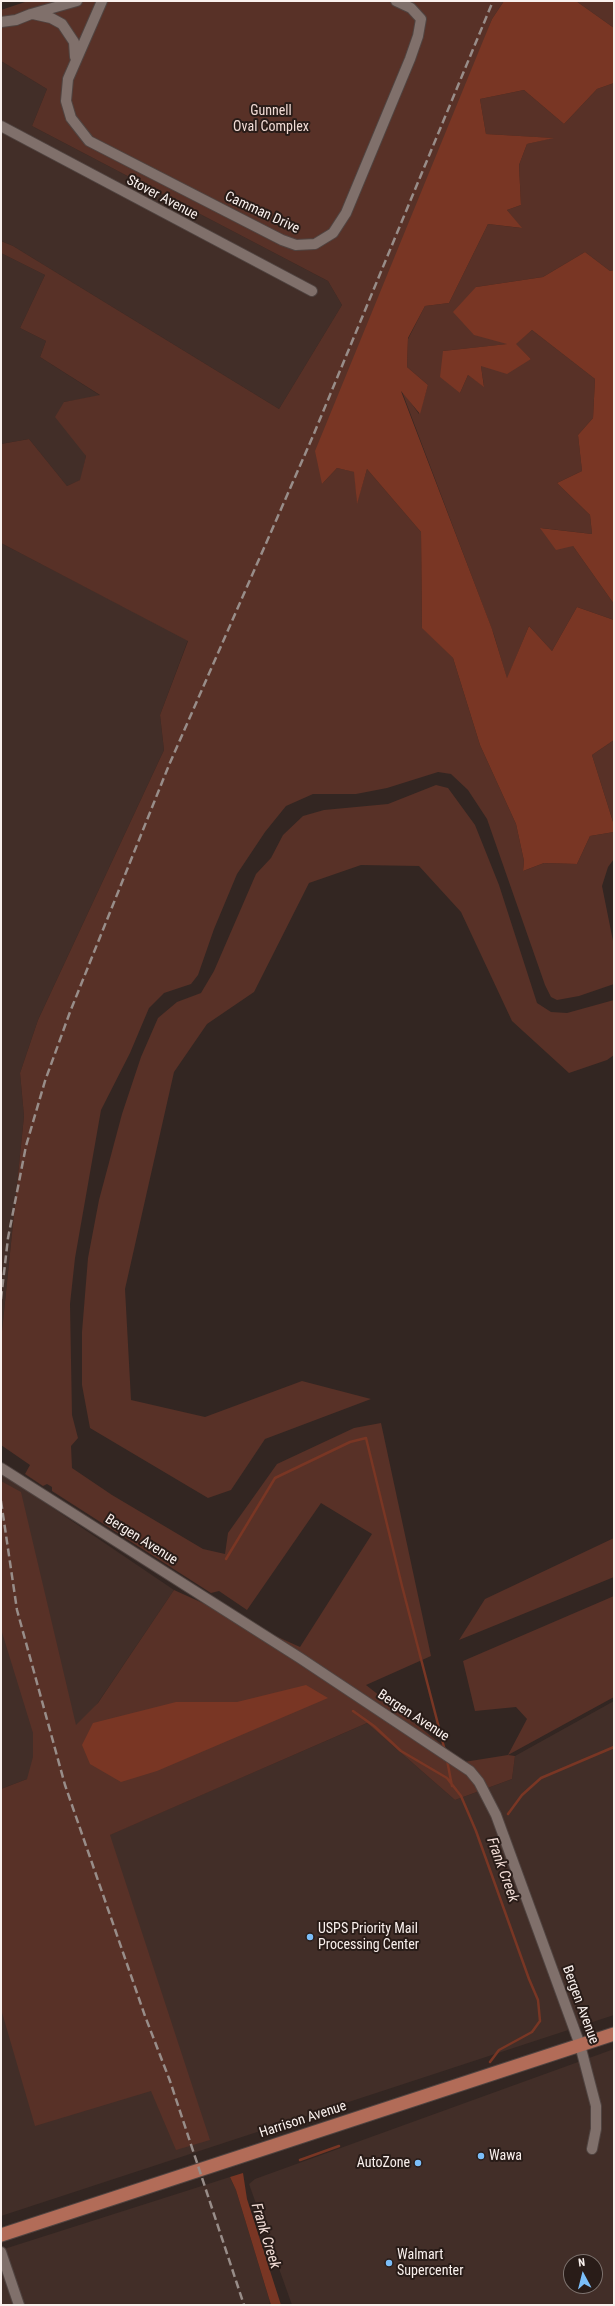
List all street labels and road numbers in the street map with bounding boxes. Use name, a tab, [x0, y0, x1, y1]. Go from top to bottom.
street label: Stover Avenue	[123, 172, 201, 224]
street label: Camman Drive	[222, 188, 302, 238]
street label: Bergen Avenue	[102, 1511, 180, 1569]
street label: Bergen Avenue	[374, 1687, 452, 1745]
street label: Bergen Avenue	[558, 1964, 602, 2046]
street label: Harrison Avenue	[257, 2098, 349, 2142]

